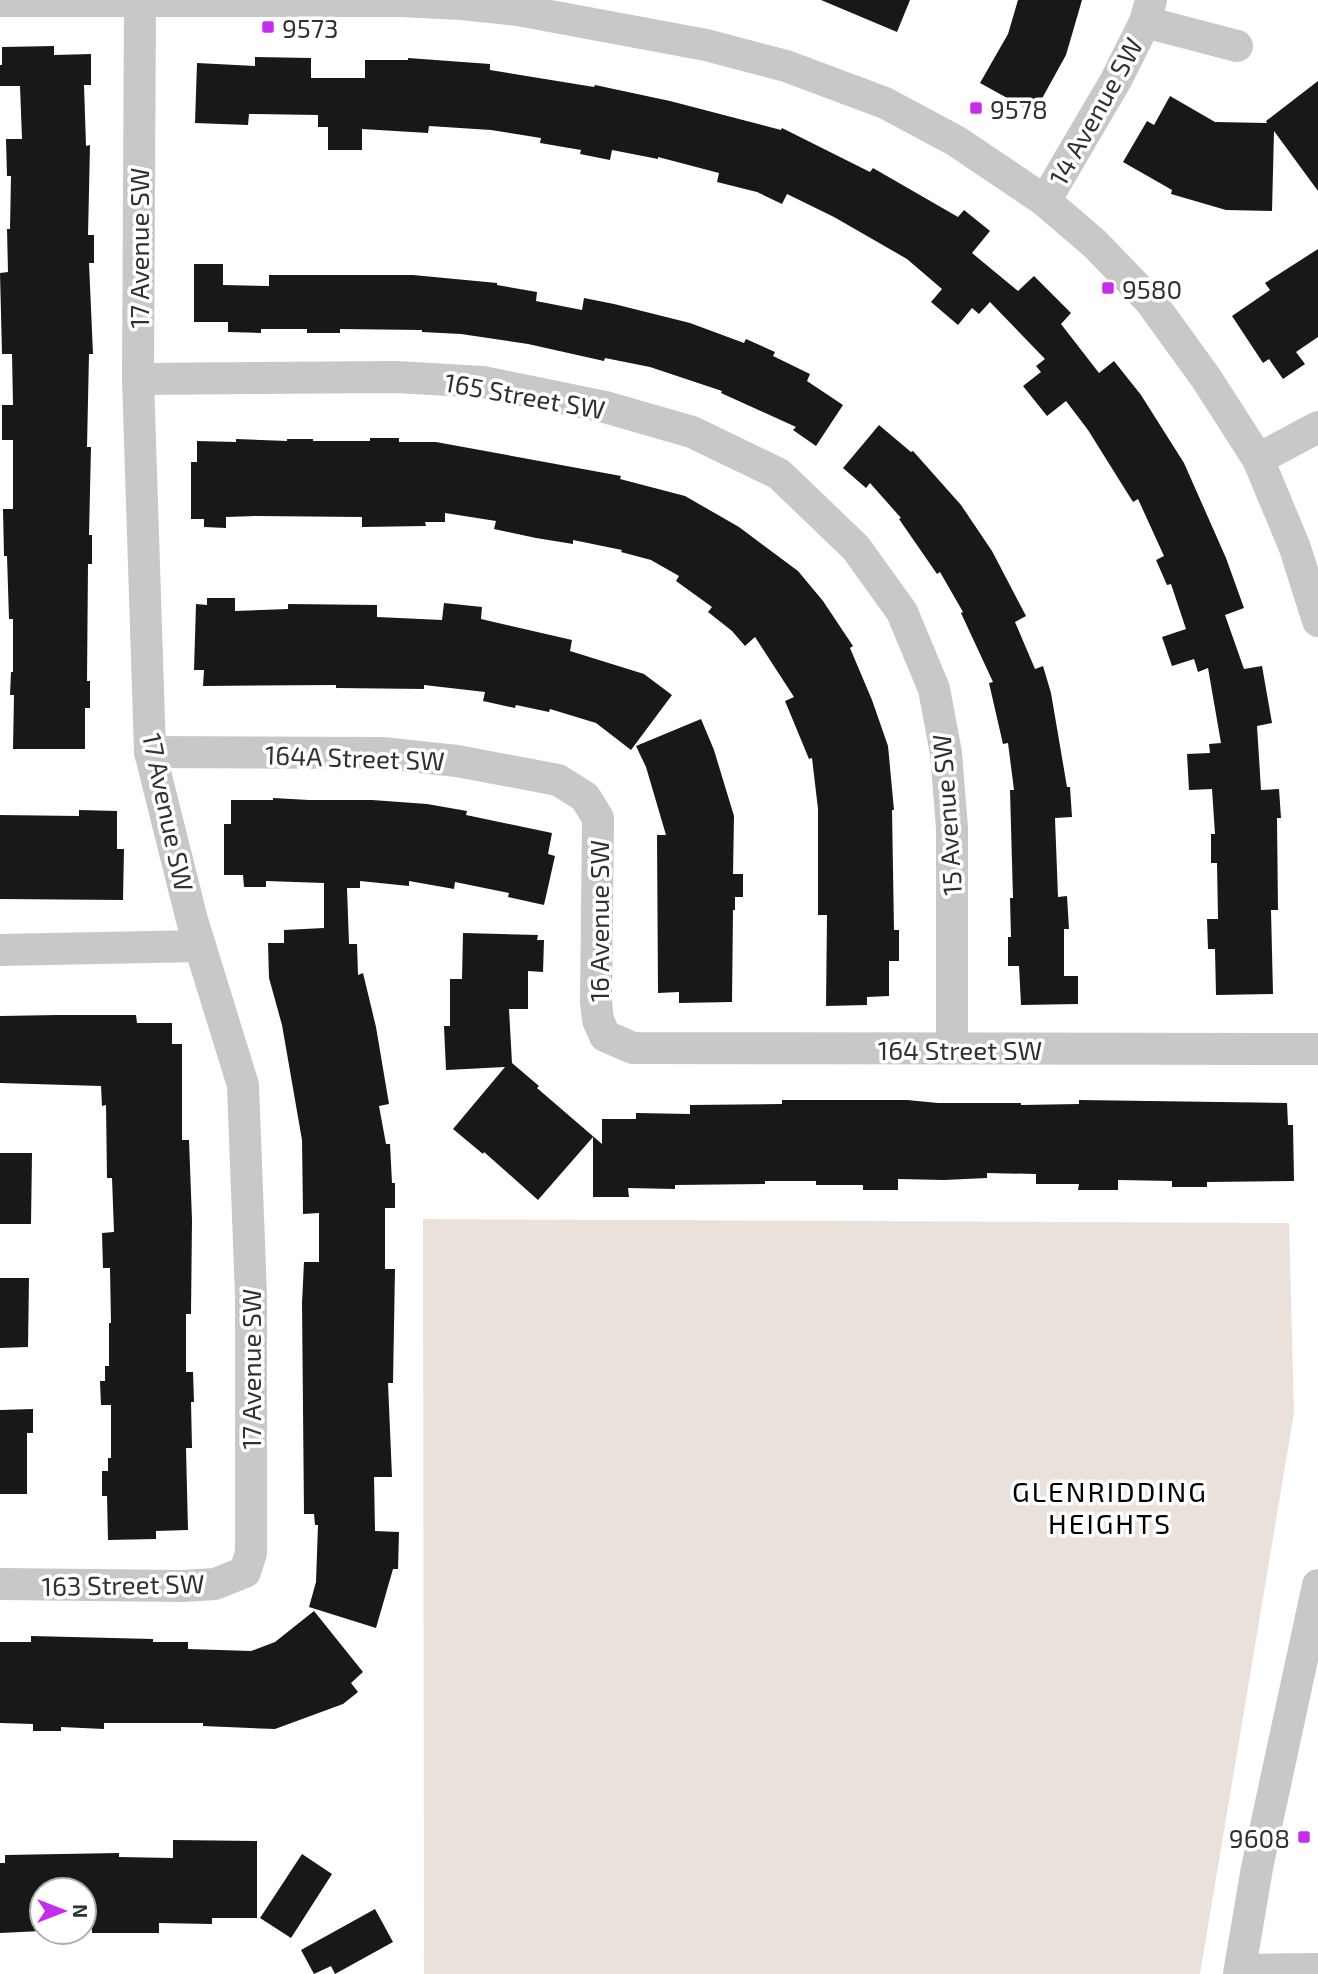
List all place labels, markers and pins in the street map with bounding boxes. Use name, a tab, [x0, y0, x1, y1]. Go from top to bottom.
place label: 9573	[282, 12, 339, 43]
marker: 9573	[260, 19, 276, 35]
place label: 9578	[990, 93, 1048, 124]
marker: 9578	[968, 100, 984, 116]
place label: 9580	[1122, 273, 1182, 304]
marker: 9580	[1100, 280, 1116, 296]
place label: 9608	[1229, 1822, 1290, 1853]
marker: 9608	[1296, 1829, 1312, 1845]

